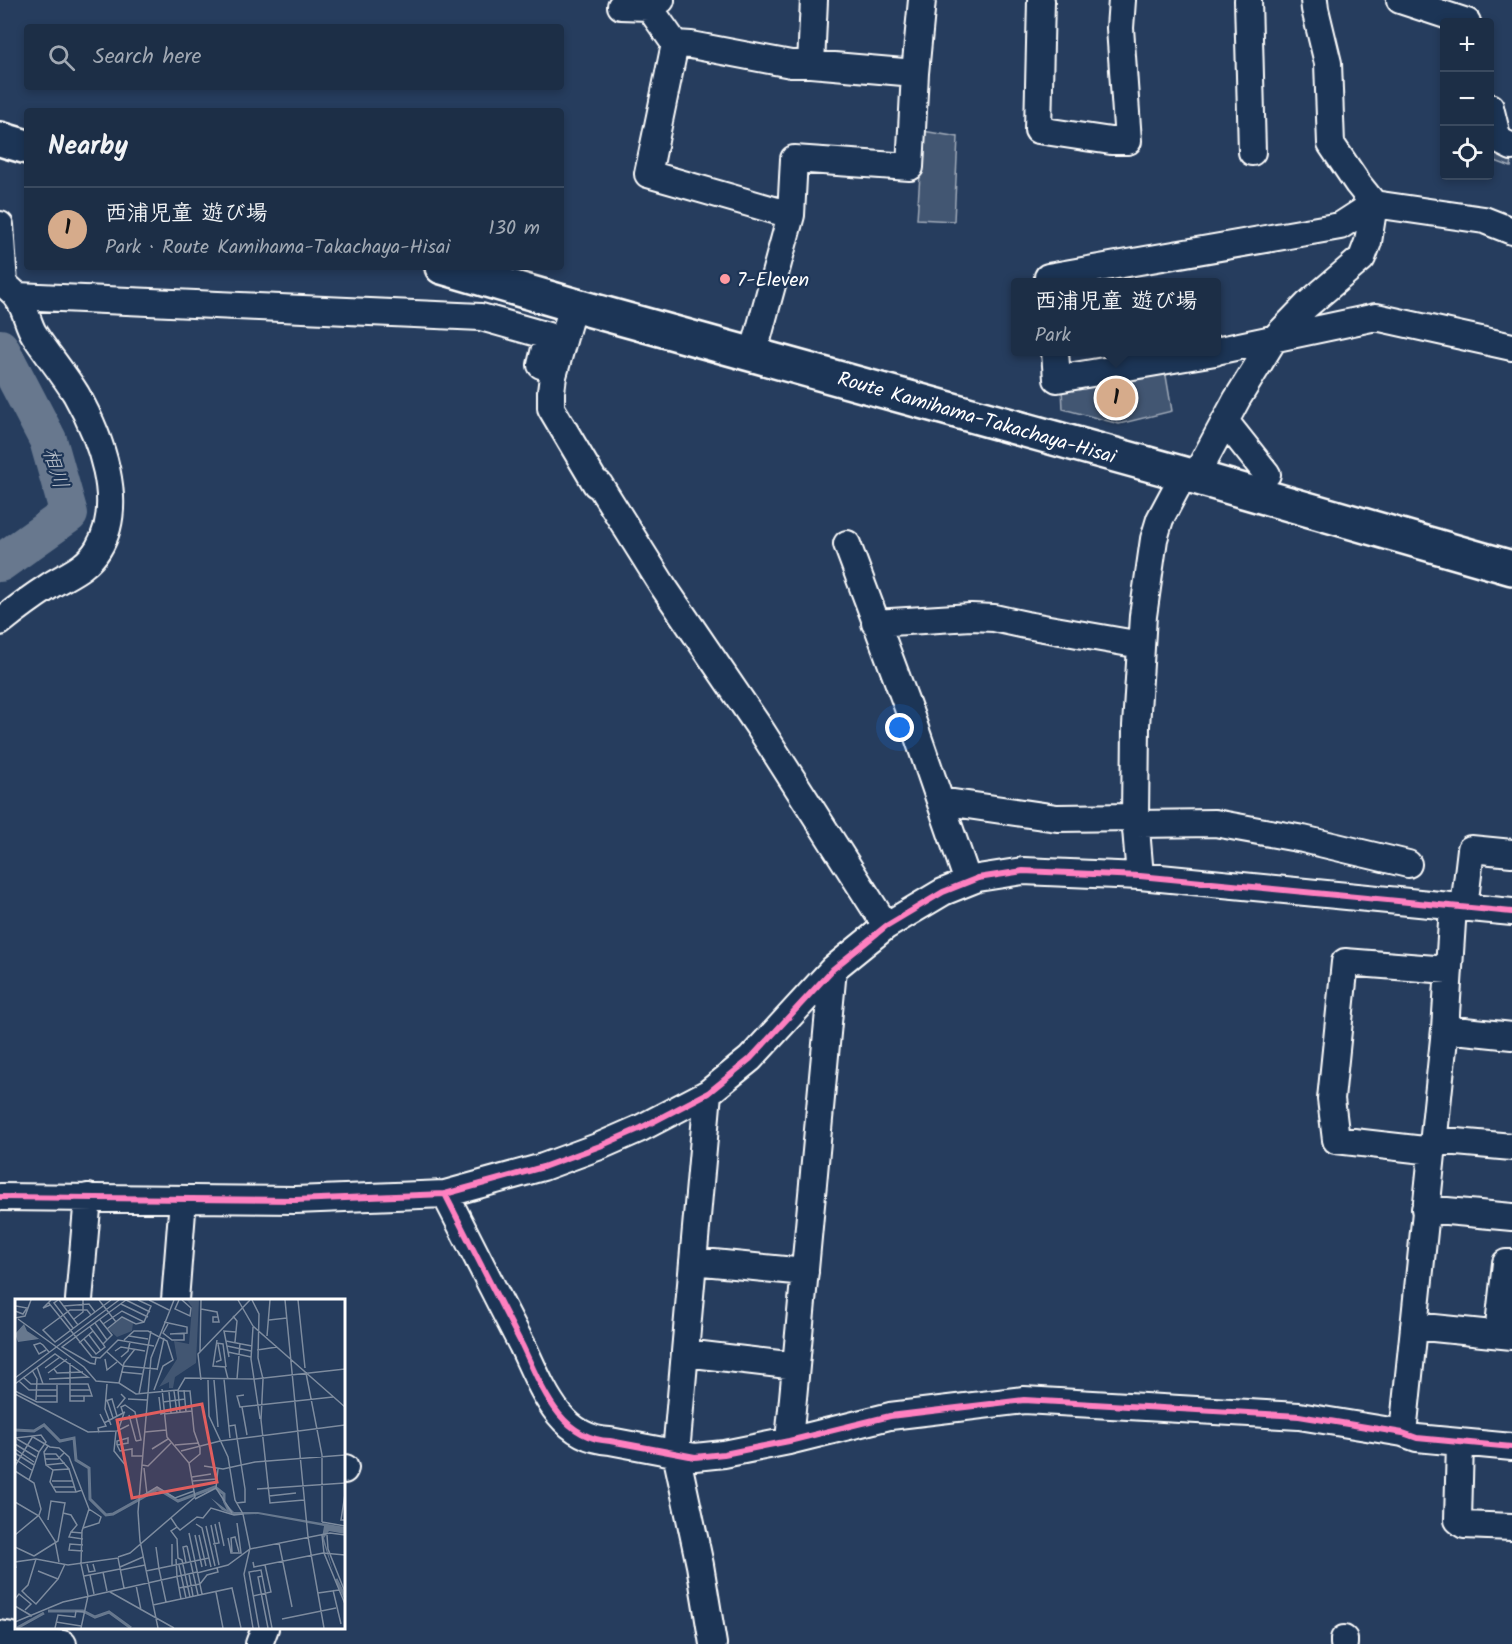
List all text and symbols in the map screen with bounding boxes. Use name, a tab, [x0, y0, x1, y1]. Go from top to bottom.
map controls	[1440, 18, 1494, 180]
button: +	[1440, 18, 1494, 72]
search box	[24, 24, 564, 90]
text: Search here	[93, 40, 201, 75]
icon: search	[45, 41, 78, 74]
button: −	[1440, 72, 1494, 126]
text: Nearby	[48, 126, 128, 168]
button: locate	[1440, 126, 1494, 180]
text: 西浦児童 遊び場	[105, 197, 267, 232]
text: 1	[64, 213, 71, 245]
text: 130 m	[488, 213, 540, 245]
text: Park · Route Kamihama-Takachaya-Hisai	[105, 232, 450, 264]
place label: 7-Eleven	[737, 265, 809, 297]
marker: 7-Eleven	[718, 272, 732, 286]
popup	[1011, 278, 1221, 356]
text: 西浦児童 遊び場	[1035, 285, 1197, 320]
text: Park	[1035, 320, 1071, 352]
street label: Route Kamihama-Takachaya-Hisai	[834, 364, 1121, 474]
pin: 1	[1096, 376, 1136, 420]
water label: 相川	[33, 444, 76, 493]
your location	[885, 713, 914, 742]
inset map	[15, 1299, 345, 1629]

